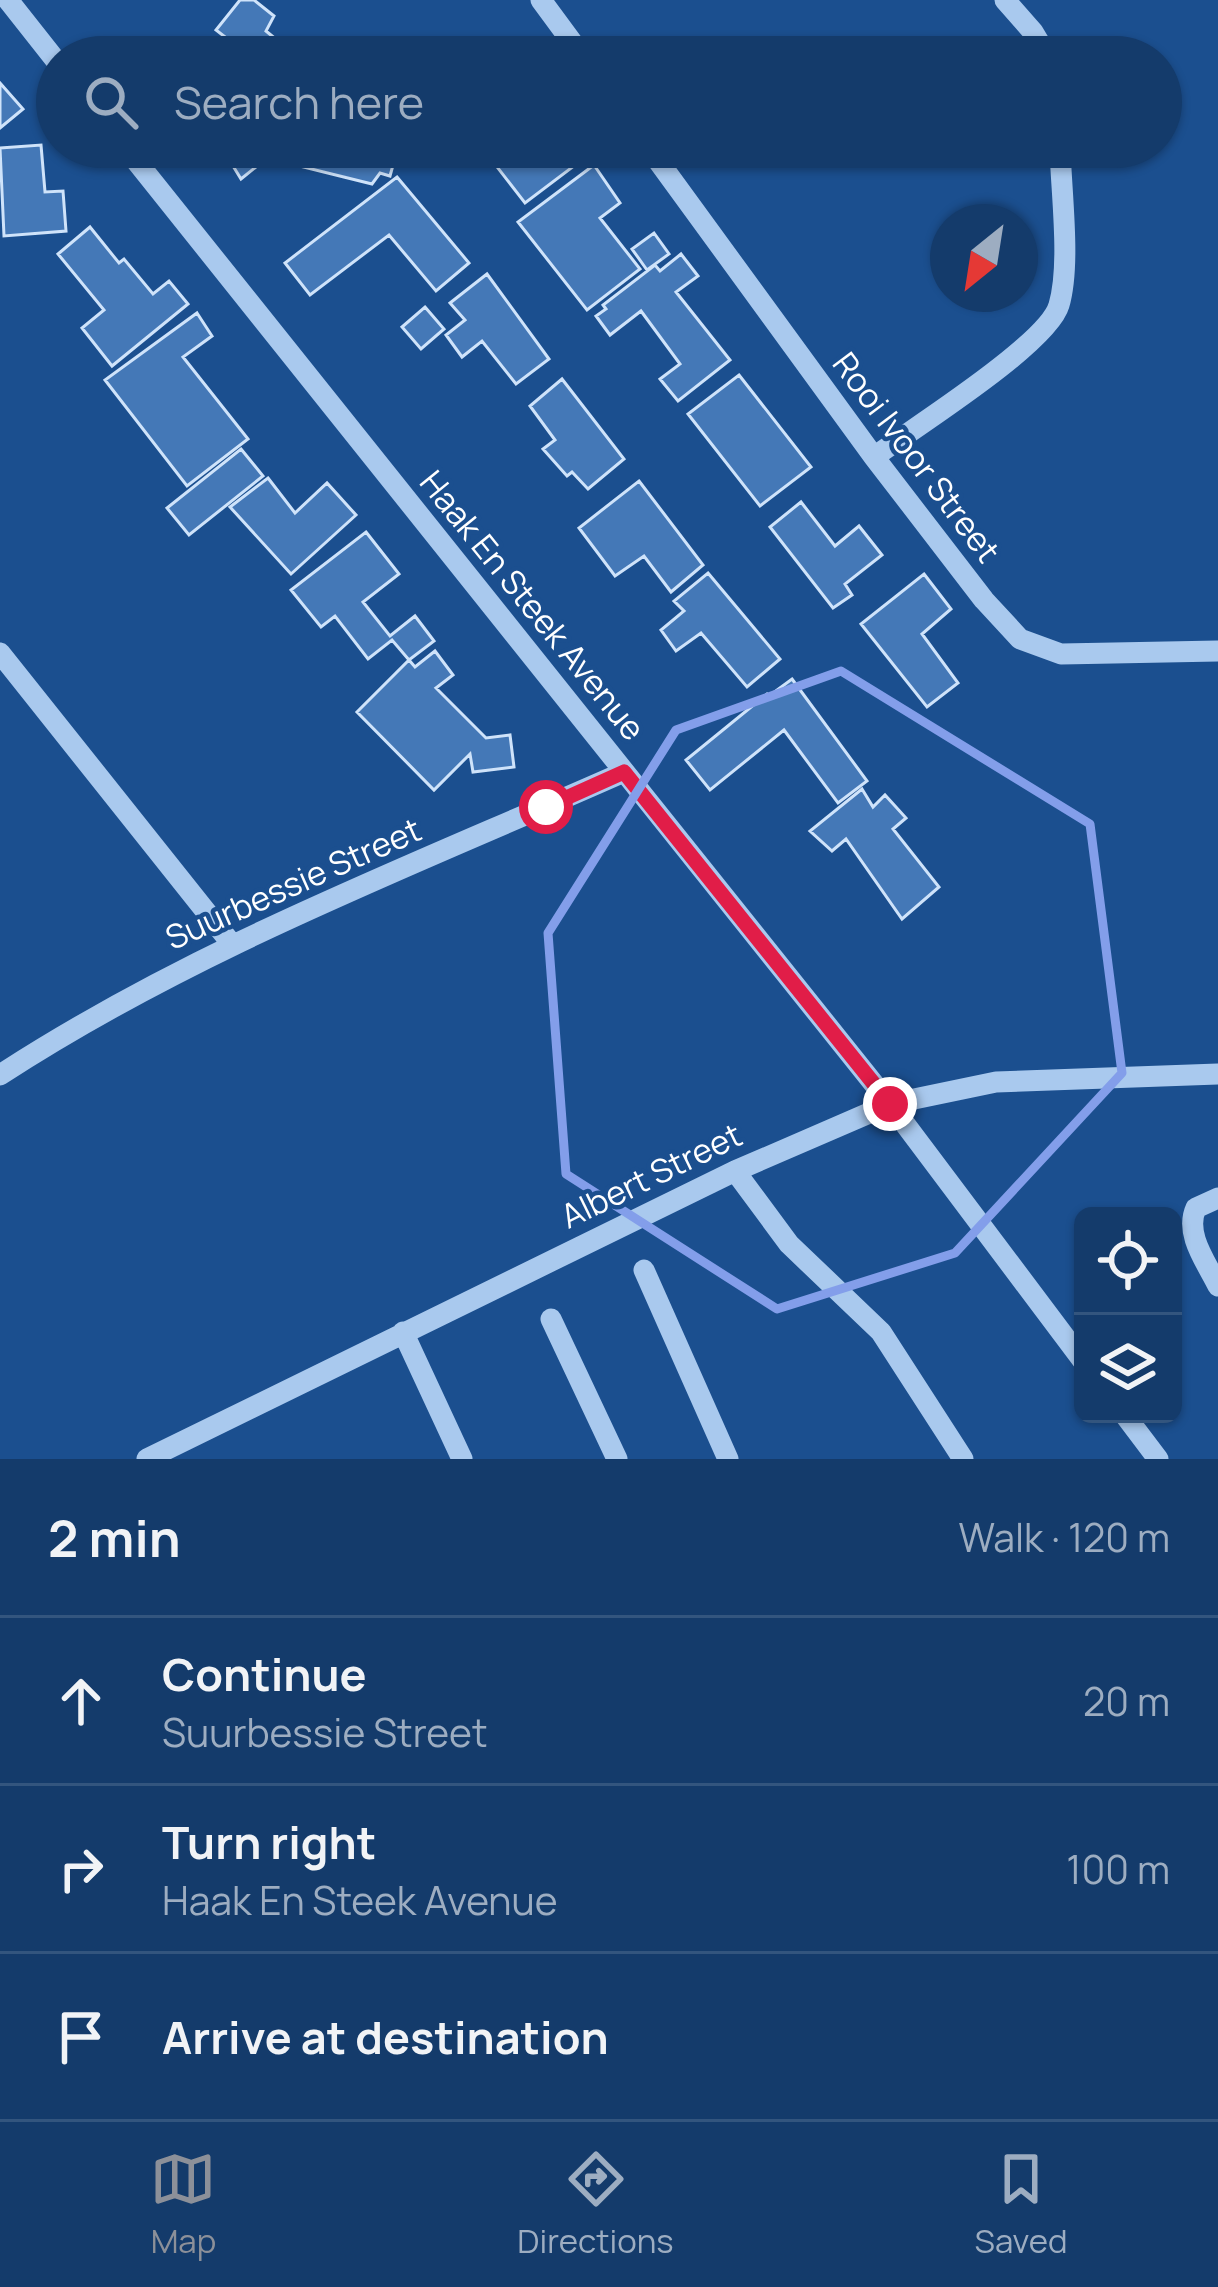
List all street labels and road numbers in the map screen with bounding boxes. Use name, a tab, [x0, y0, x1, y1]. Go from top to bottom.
street label: Rooi Ivoor Street	[823, 343, 1011, 571]
street label: Haak En Steek Avenue	[410, 461, 656, 749]
street label: Suurbessie Street	[158, 806, 428, 960]
street label: Albert Street	[553, 1112, 749, 1238]

